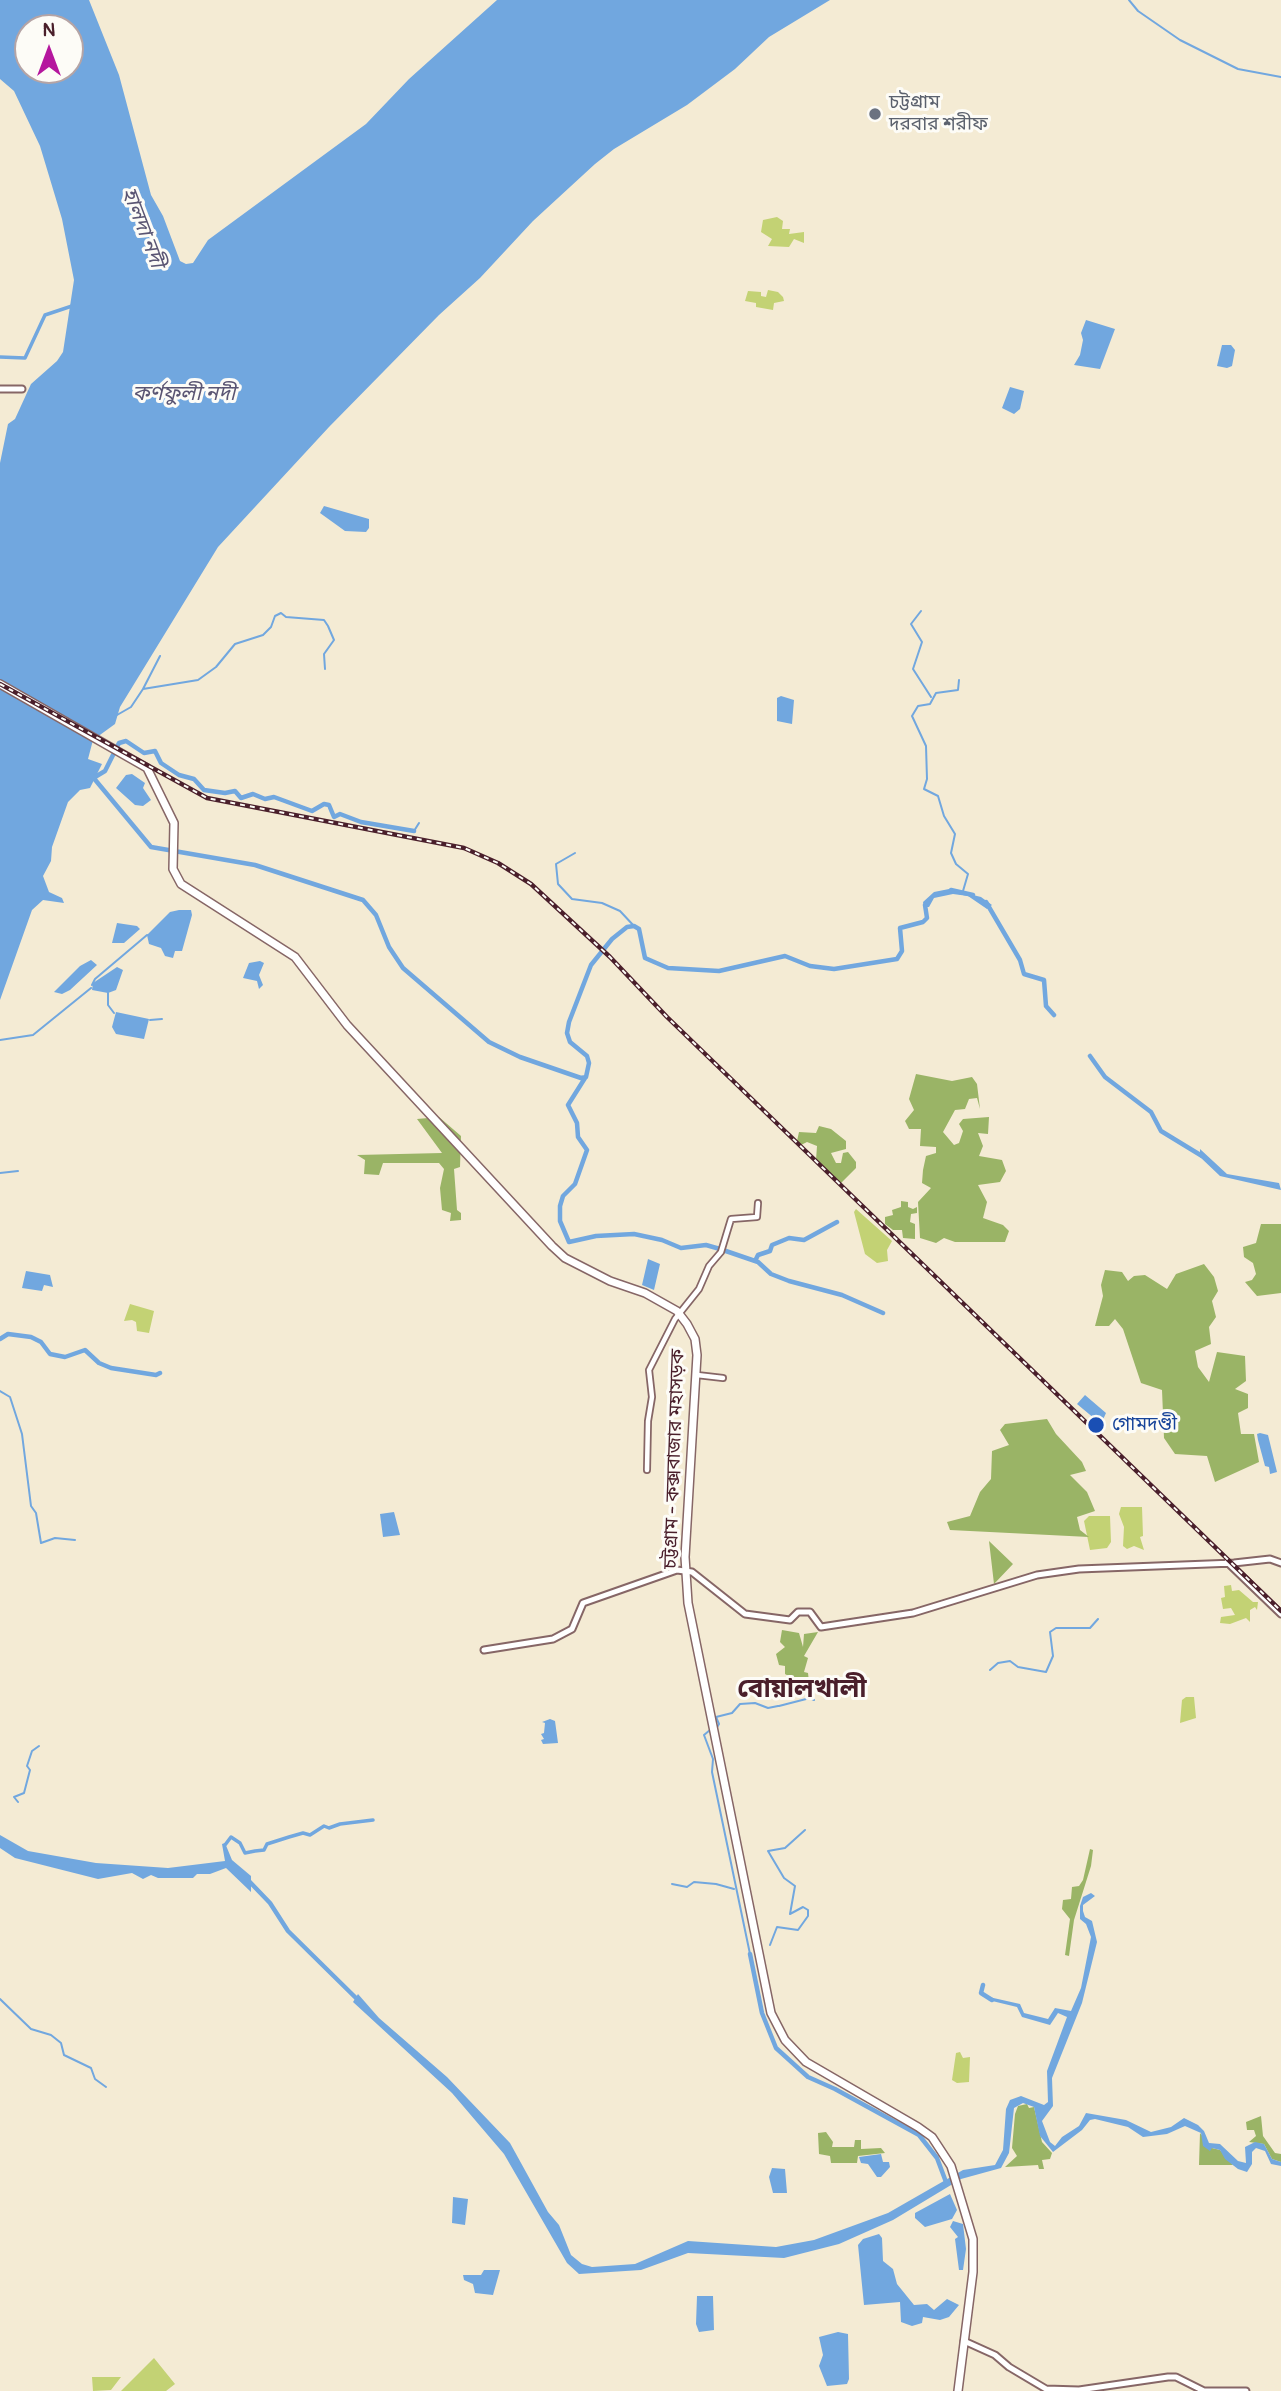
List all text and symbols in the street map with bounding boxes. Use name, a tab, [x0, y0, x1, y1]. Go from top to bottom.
north arrow	[14, 14, 84, 84]
text: N	[43, 18, 55, 42]
place label: চট্টগ্রাম দরবার শরীফ	[889, 92, 988, 136]
marker: চট্টগ্রাম দরবার শরীফ	[867, 106, 883, 122]
water label: হালদা নদী	[115, 184, 169, 272]
water label: কর্ণফুলী নদী	[133, 382, 235, 408]
street label: চট্টগ্রাম - কক্সবাজার মহাসড়ক	[660, 1349, 690, 1569]
place label: গোমদণ্ডী	[1112, 1414, 1177, 1436]
marker: গোমদণ্ডী	[1086, 1415, 1106, 1435]
district label: বোয়ালখালী	[737, 1674, 867, 1706]

